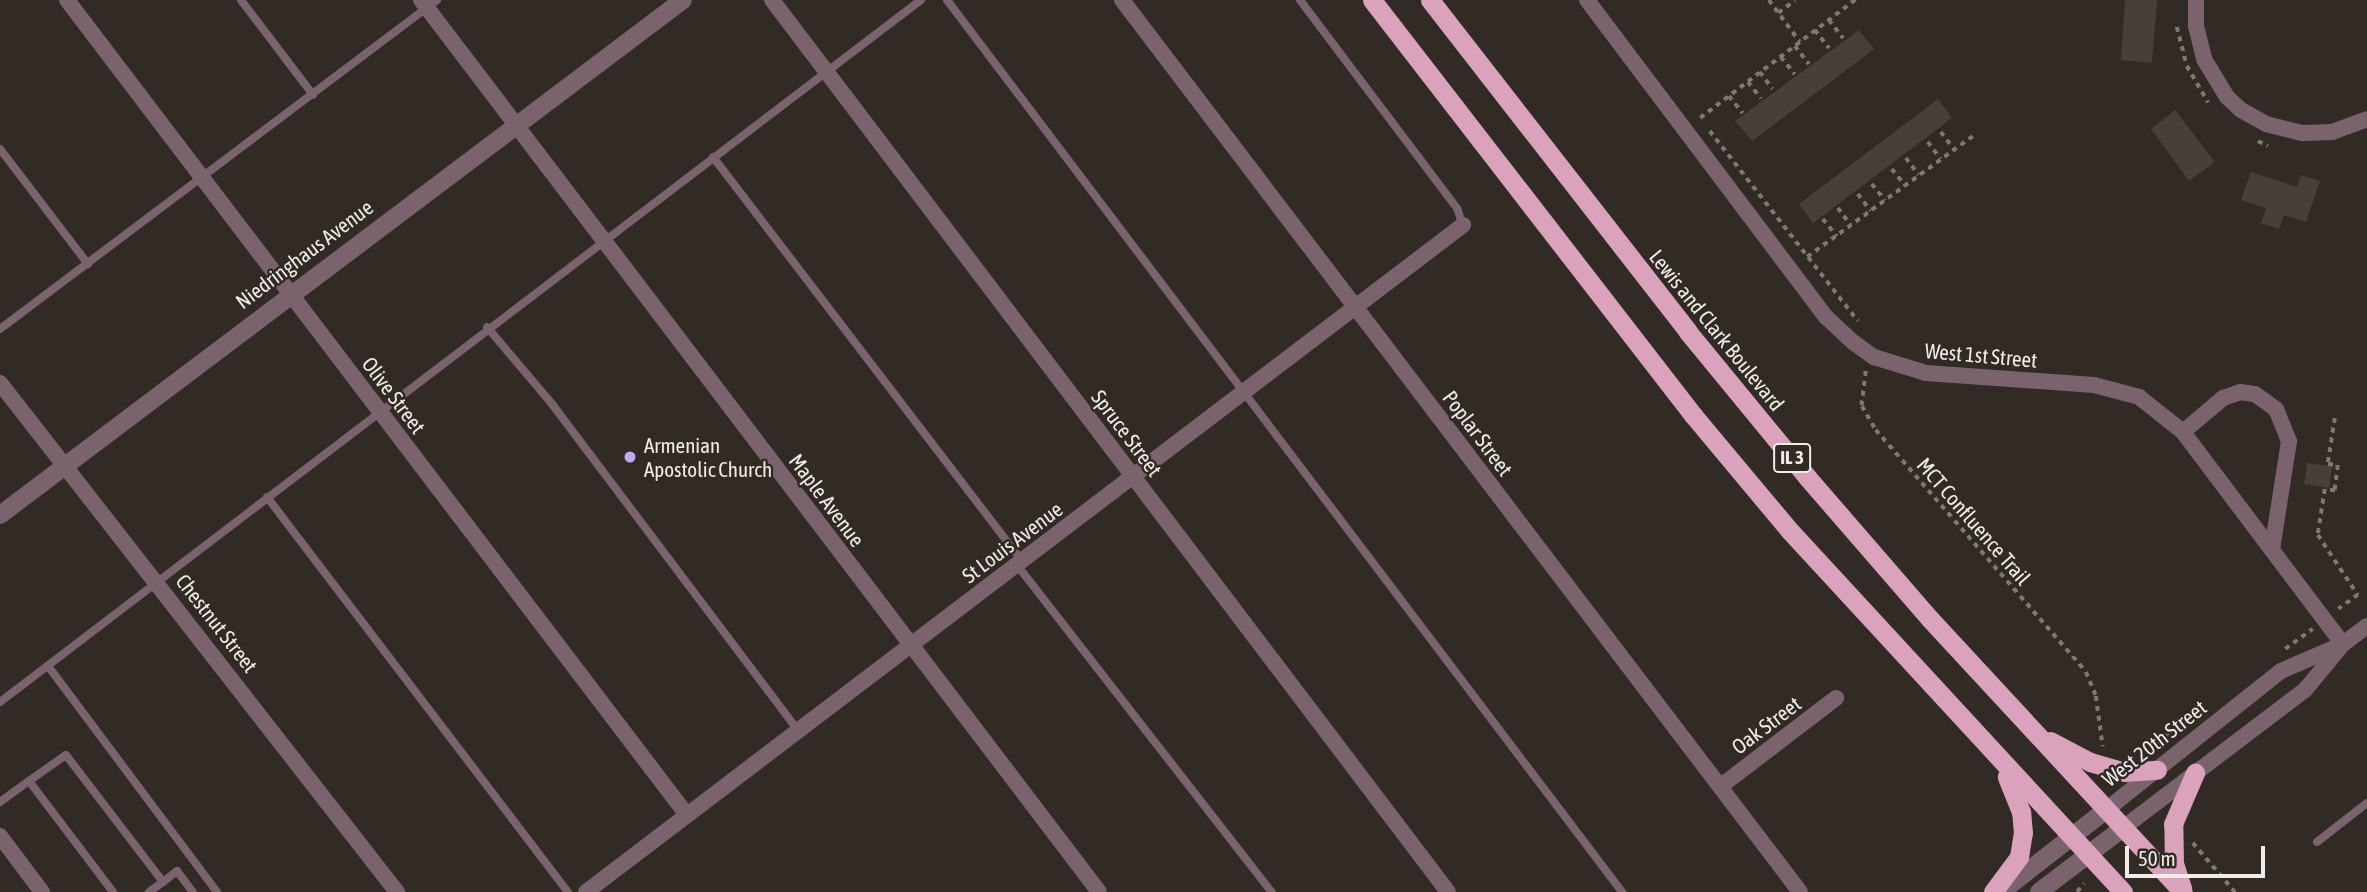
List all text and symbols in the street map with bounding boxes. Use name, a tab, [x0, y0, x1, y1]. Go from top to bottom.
street label: Niedringhaus Avenue	[230, 194, 378, 314]
street label: Lewis and Clark Boulevard	[1644, 244, 1790, 416]
street label: West 1st Street	[1924, 338, 2038, 372]
street label: Olive Street	[357, 352, 431, 438]
street label: Spruce Street	[1086, 385, 1168, 481]
street label: Poplar Street	[1438, 385, 1518, 481]
place label: Armenian Apostolic Church	[644, 432, 772, 482]
road number: IL 3	[1773, 442, 1811, 474]
marker: Armenian Apostolic Church	[622, 449, 638, 465]
street label: Maple Avenue	[784, 449, 870, 551]
street label: MCT Confluence Trail	[1912, 452, 2036, 590]
street label: St Louis Avenue	[957, 496, 1067, 588]
street label: Chestnut Street	[171, 569, 263, 677]
street label: Oak Street	[1726, 691, 1806, 759]
street label: West 20th Street	[2097, 694, 2211, 792]
scale bar	[2129, 832, 2269, 876]
text: 50 m	[2138, 846, 2176, 870]

